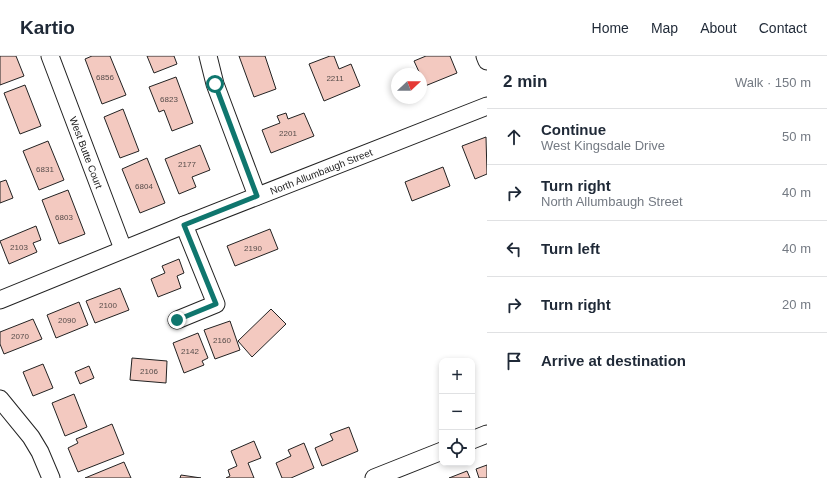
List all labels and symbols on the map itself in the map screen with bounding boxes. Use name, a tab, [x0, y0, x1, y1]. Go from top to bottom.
north arrow	[391, 68, 427, 104]
house number: 6856	[96, 73, 114, 82]
house number: 2211	[326, 74, 344, 83]
route start	[206, 75, 224, 93]
house number: 6823	[160, 95, 178, 104]
street label: West Butte Court	[68, 115, 105, 190]
house number: 2201	[279, 129, 297, 138]
street label: North Allumbaugh Street	[268, 146, 374, 196]
house number: 2177	[178, 160, 196, 169]
house number: 6831	[36, 165, 54, 174]
house number: 6804	[135, 182, 153, 191]
house number: 6803	[55, 213, 73, 222]
house number: 2103	[10, 243, 28, 252]
house number: 2190	[244, 244, 262, 253]
house number: 2100	[99, 301, 117, 310]
route end	[168, 311, 186, 329]
house number: 2090	[58, 316, 76, 325]
house number: 2070	[11, 332, 29, 341]
house number: 2160	[213, 336, 231, 345]
house number: 2142	[181, 347, 199, 356]
house number: 2106	[140, 367, 158, 376]

